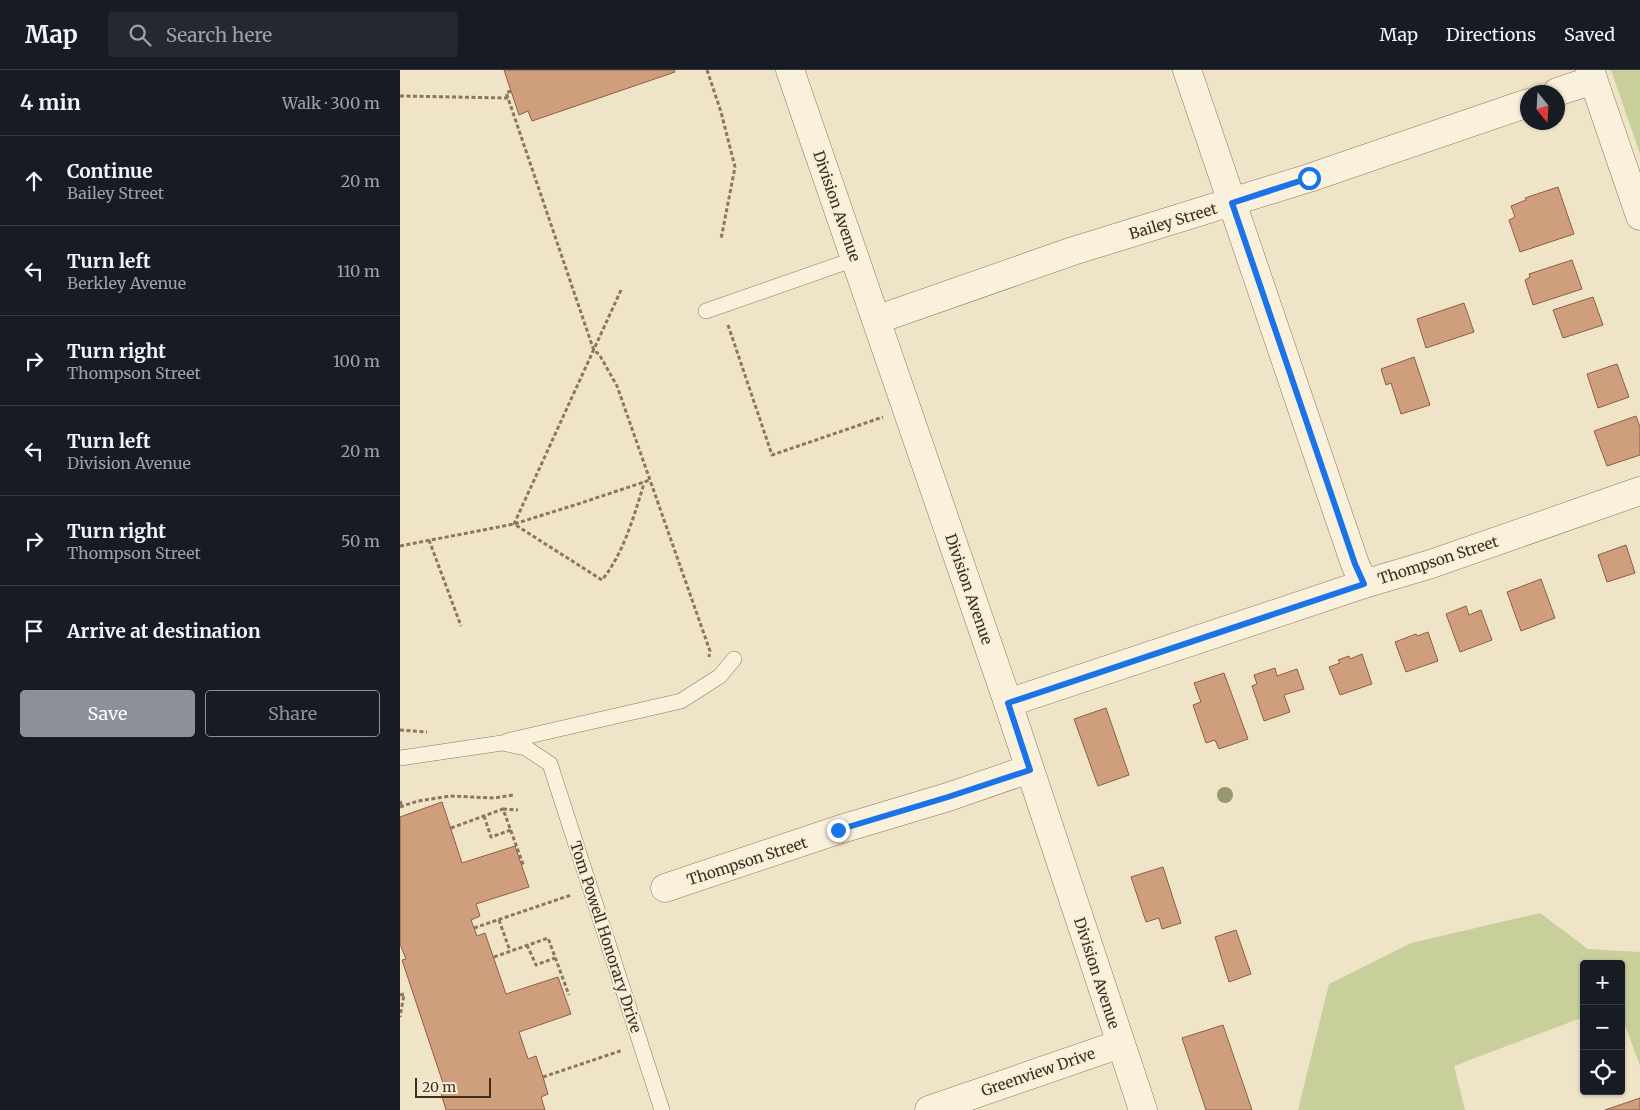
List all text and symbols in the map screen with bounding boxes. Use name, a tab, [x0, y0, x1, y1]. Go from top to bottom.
search box	[108, 12, 458, 57]
text: Map	[25, 19, 78, 50]
icon: search	[126, 21, 154, 49]
text: Search here	[166, 23, 272, 47]
text: Map	[1380, 23, 1418, 46]
text: Directions	[1446, 23, 1536, 46]
text: Saved	[1564, 23, 1615, 46]
north arrow	[1520, 85, 1565, 130]
text: 4 min	[20, 89, 81, 116]
text: Walk · 300 m	[282, 93, 380, 113]
street label: Division Avenue	[809, 148, 865, 264]
text: Continue	[67, 159, 153, 183]
icon: ahead	[20, 167, 48, 195]
route start	[1298, 167, 1321, 190]
text: 20 m	[341, 171, 380, 191]
text: Bailey Street	[67, 183, 164, 203]
street label: Bailey Street	[1127, 199, 1219, 243]
text: Turn left	[67, 249, 151, 273]
icon: left	[20, 257, 48, 285]
text: 110 m	[337, 261, 380, 281]
text: Berkley Avenue	[67, 273, 186, 293]
text: Turn right	[67, 339, 166, 363]
icon: right	[20, 347, 48, 375]
text: 100 m	[333, 351, 380, 371]
text: Thompson Street	[67, 363, 201, 383]
text: Turn left	[67, 429, 151, 453]
icon: left	[20, 437, 48, 465]
text: 20 m	[341, 441, 380, 461]
text: Division Avenue	[67, 453, 191, 473]
text: Turn right	[67, 519, 166, 543]
icon: right	[20, 527, 48, 555]
text: 50 m	[341, 531, 380, 551]
street label: Division Avenue	[941, 531, 997, 647]
street label: Thompson Street	[1375, 532, 1501, 588]
text: Thompson Street	[67, 543, 201, 563]
icon: arrive	[20, 617, 48, 645]
text: Arrive at destination	[67, 619, 261, 643]
button: Save	[20, 690, 195, 737]
button: Share	[205, 690, 380, 737]
route end	[827, 819, 850, 842]
street label: Thompson Street	[684, 833, 810, 889]
street label: Tom Powell Honorary Drive	[566, 839, 646, 1035]
street label: Division Avenue	[1070, 915, 1124, 1031]
map controls	[1580, 960, 1625, 1095]
button: +	[1580, 960, 1625, 1005]
button: −	[1580, 1005, 1625, 1050]
street label: Greenview Drive	[979, 1044, 1098, 1100]
button: locate	[1580, 1050, 1625, 1095]
scale bar	[415, 1075, 491, 1098]
text: 20 m	[422, 1078, 456, 1096]

